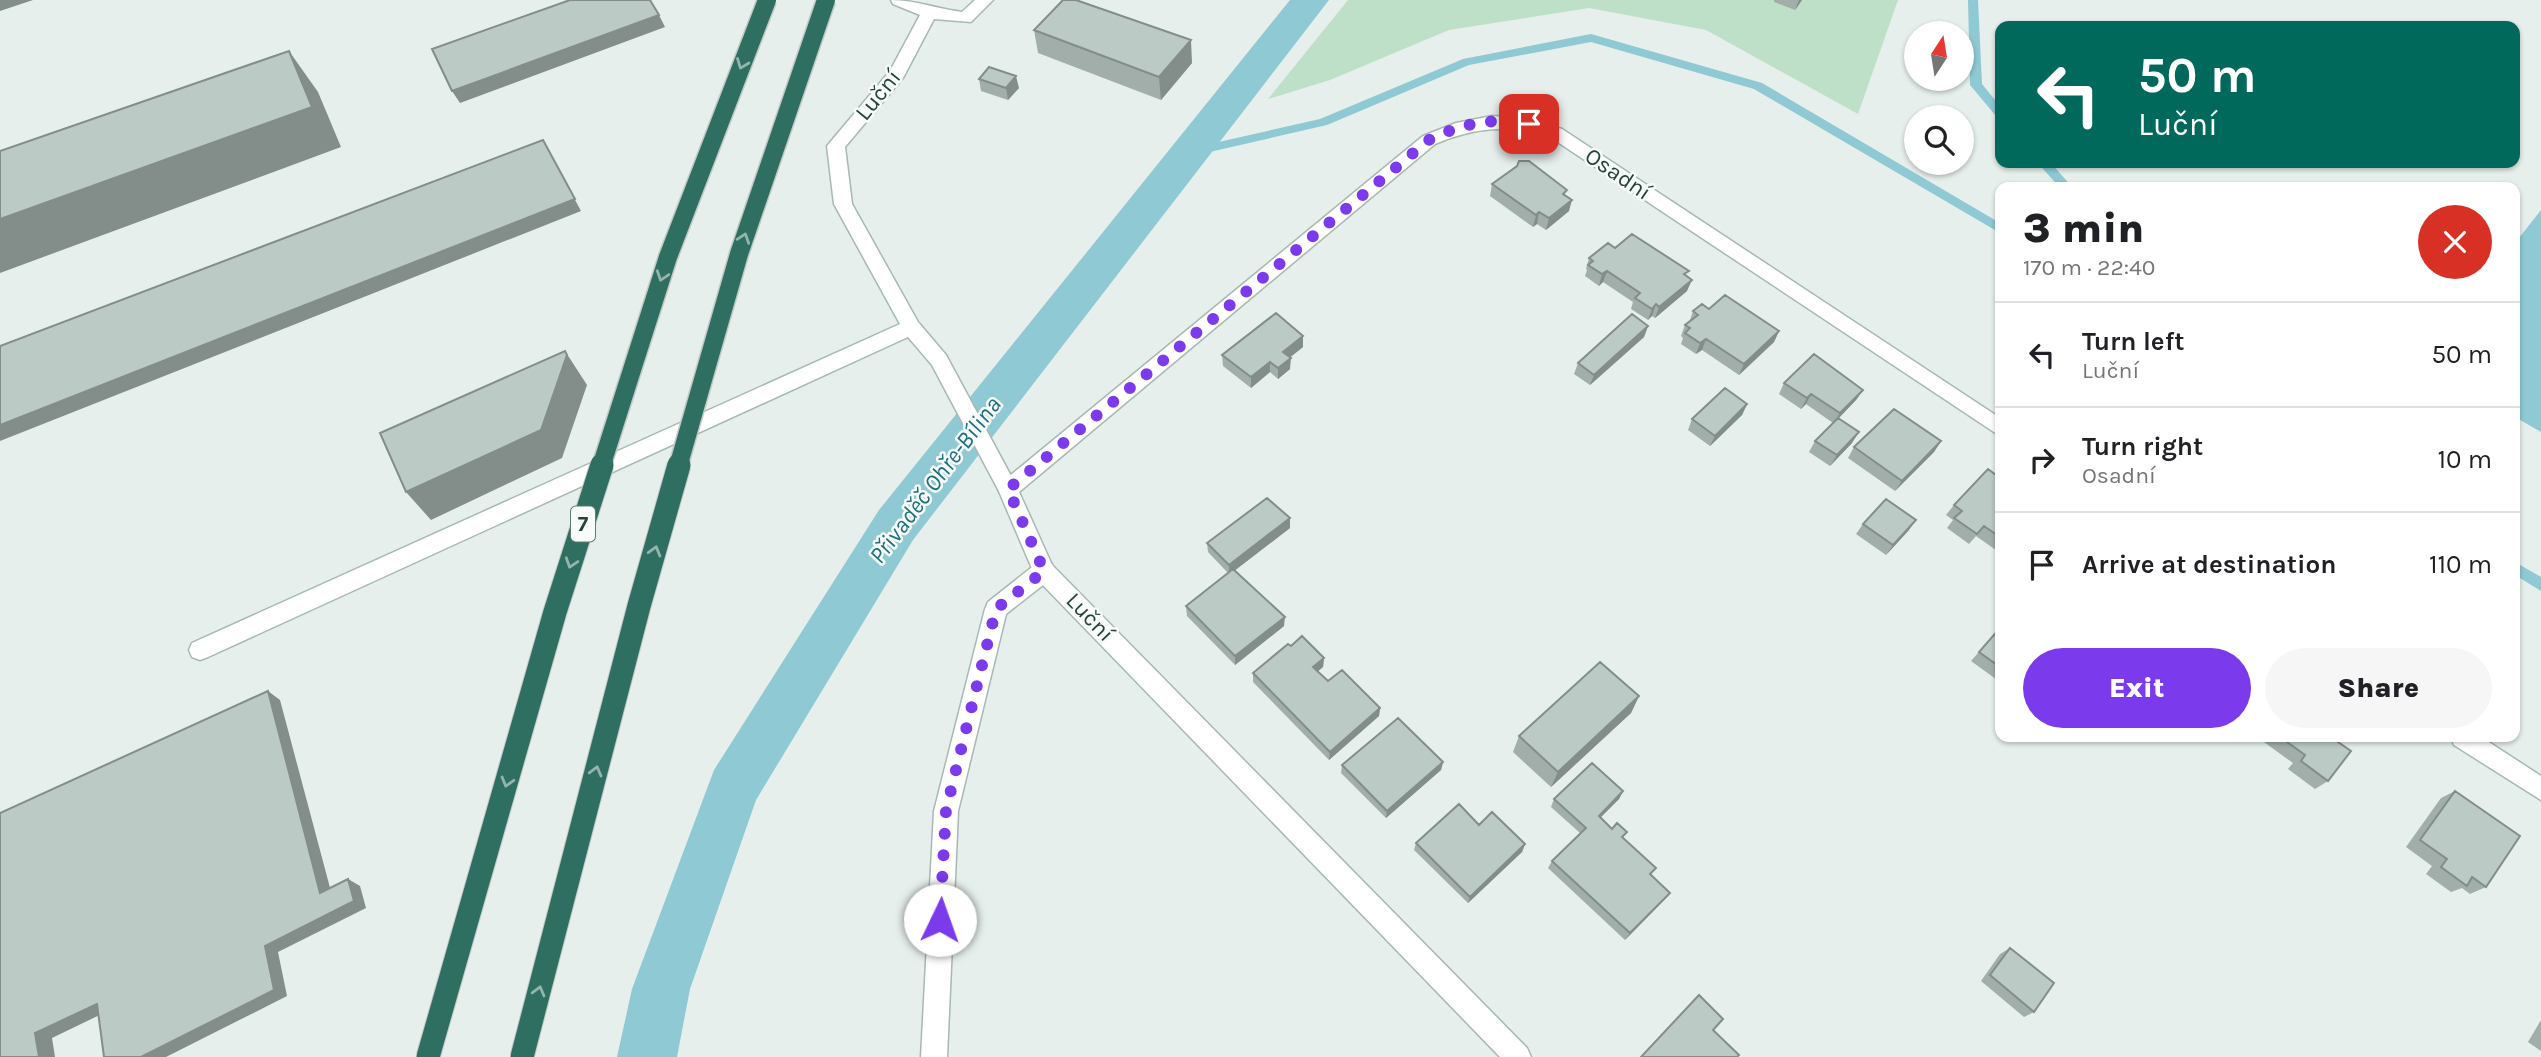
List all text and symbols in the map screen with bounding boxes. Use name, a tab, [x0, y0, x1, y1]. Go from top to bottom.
north arrow	[1904, 21, 1974, 91]
map controls	[1904, 21, 1974, 175]
text: 50 m	[2138, 47, 2256, 104]
icon: left	[2023, 49, 2114, 140]
one-way arrow	[736, 57, 750, 69]
street label: Luční	[849, 64, 907, 126]
pin	[1499, 94, 1559, 154]
icon: arrive	[1510, 105, 1548, 143]
button: search	[1904, 105, 1974, 175]
text: Luční	[2138, 106, 2218, 143]
street label: Osadní	[1580, 142, 1656, 206]
text: 3 min	[2023, 203, 2144, 253]
button: close	[2418, 205, 2492, 279]
one-way arrow	[736, 232, 751, 244]
text: 170 m · 22:40	[2023, 254, 2156, 281]
one-way arrow	[655, 270, 670, 282]
text: Turn left	[2082, 326, 2184, 357]
icon: left	[2023, 336, 2061, 374]
text: 50 m	[2431, 339, 2492, 370]
text: Luční	[2082, 357, 2139, 384]
water label: Přivaděč Ohře-Bílina	[863, 391, 1007, 569]
text: Turn right	[2082, 431, 2203, 462]
icon: right	[2023, 441, 2061, 479]
text: 10 m	[2437, 444, 2492, 475]
text: Osadní	[2082, 462, 2156, 489]
road number: 7	[571, 506, 595, 542]
one-way arrow	[646, 545, 661, 557]
icon: arrive	[2023, 546, 2061, 584]
text: Arrive at destination	[2082, 549, 2336, 580]
text: 110 m	[2429, 549, 2492, 580]
one-way arrow	[565, 557, 579, 569]
street label: Luční	[1060, 587, 1120, 647]
button: Exit	[2023, 648, 2251, 728]
button: Share	[2265, 648, 2492, 728]
one-way arrow	[588, 765, 602, 777]
one-way arrow	[500, 775, 515, 787]
position arrow	[903, 883, 977, 957]
one-way arrow	[531, 985, 545, 997]

